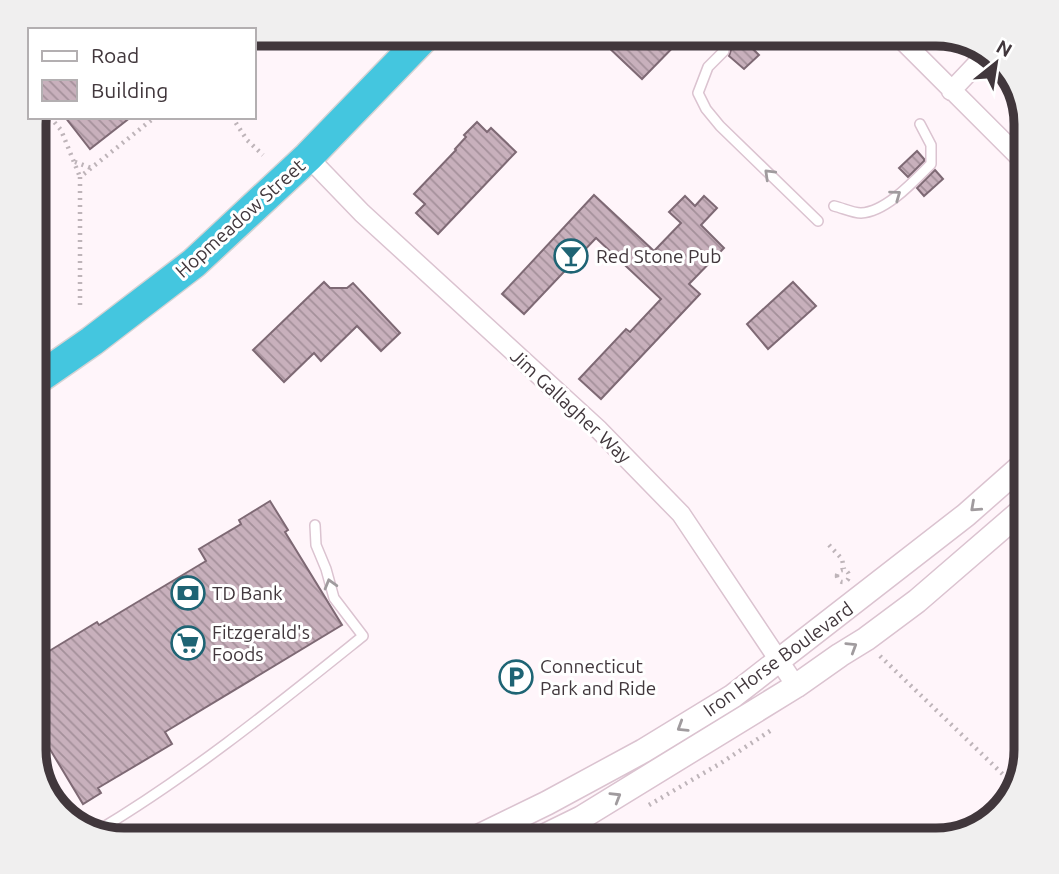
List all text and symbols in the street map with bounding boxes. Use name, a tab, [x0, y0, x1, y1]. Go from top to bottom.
legend	[28, 28, 256, 119]
north arrow	[961, 28, 1031, 98]
text: N	[993, 35, 1016, 61]
text: Road	[91, 43, 139, 67]
text: Building	[91, 78, 168, 102]
street label: Hopmeadow Street	[171, 154, 310, 282]
one-way arrow	[764, 169, 777, 182]
one-way arrow	[888, 191, 901, 204]
bar icon: Red Stone Pub	[552, 237, 590, 275]
place label: Red Stone Pub	[596, 245, 721, 267]
street label: Jim Gallagher Way	[506, 344, 636, 468]
one-way arrow	[970, 499, 983, 511]
bank icon: TD Bank	[169, 574, 207, 612]
one-way arrow	[324, 578, 339, 590]
place label: TD Bank	[212, 582, 283, 604]
street label: Iron Horse Boulevard	[699, 597, 857, 721]
place label: Fitzgerald's Foods	[212, 621, 310, 665]
supermarket icon: Fitzgerald's Foods	[169, 624, 207, 662]
one-way arrow	[845, 643, 858, 656]
place label: Connecticut Park and Ride	[540, 655, 656, 699]
parking icon: Connecticut Park and Ride	[497, 658, 535, 696]
one-way arrow	[677, 718, 690, 731]
one-way arrow	[608, 792, 621, 805]

